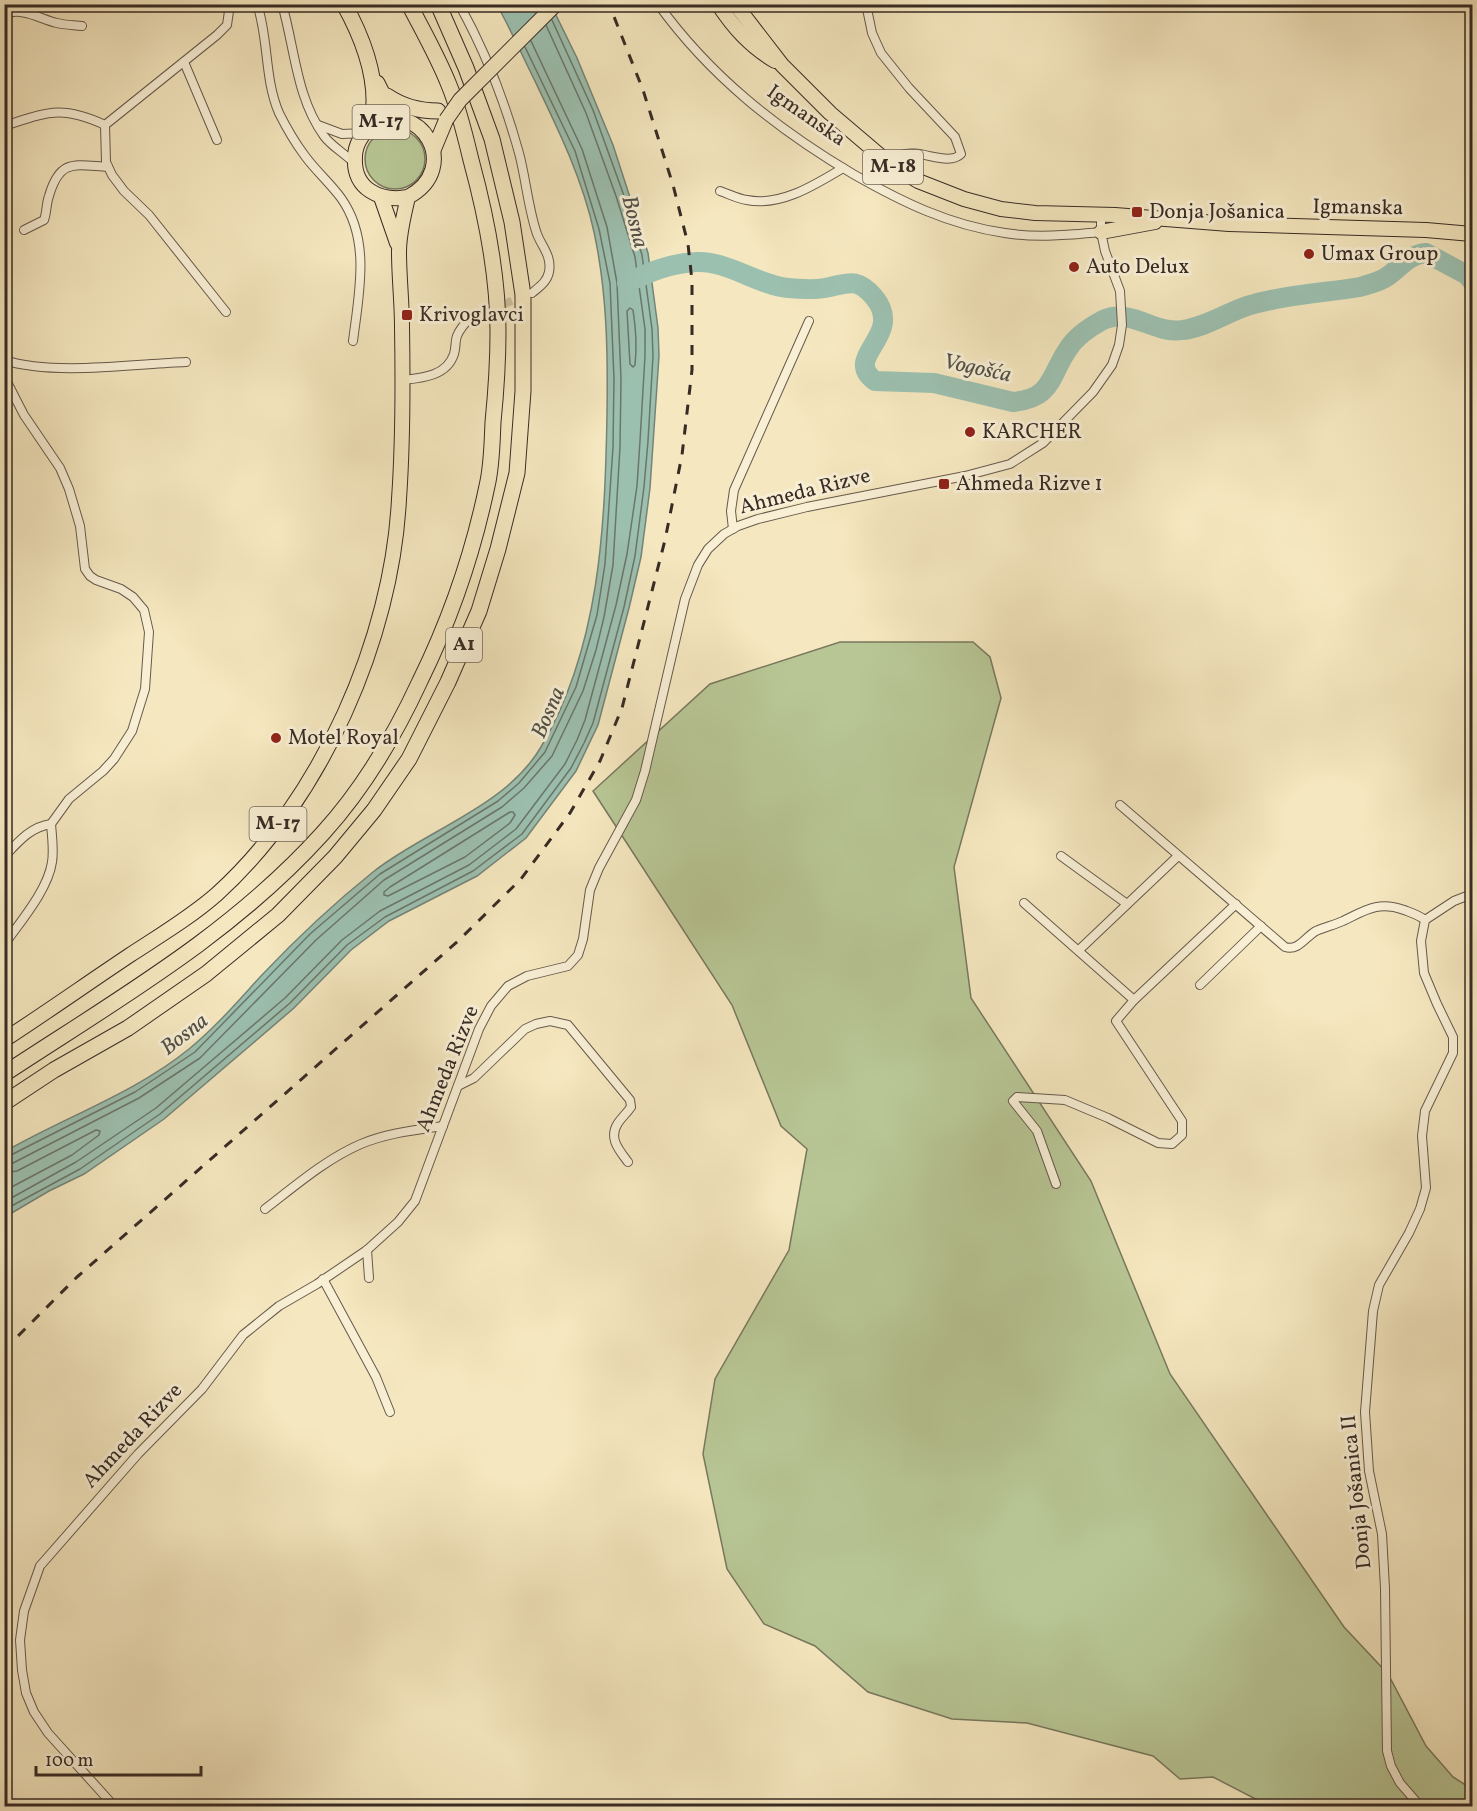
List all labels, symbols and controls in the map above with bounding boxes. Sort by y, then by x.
street label: Igmanska [761,78,851,154]
road number: M-17 [352,105,410,139]
road number: M-18 [863,150,923,184]
water label: Bosna [613,192,655,252]
street label: Igmanska [1312,193,1404,223]
place label: Donja Jošanica [1149,198,1285,227]
marker: Donja Jošanica [1130,205,1144,219]
place label: Umax Group [1321,240,1438,269]
marker: Umax Group [1302,247,1316,261]
place label: Auto Delux [1086,253,1189,282]
marker: Auto Delux [1067,260,1081,274]
place label: Krivoglavci [419,301,524,330]
marker: Krivoglavci [400,308,414,322]
water label: Vogošća [940,347,1014,391]
place label: KARCHER [982,418,1082,447]
marker: KARCHER [963,425,977,439]
street label: Ahmeda Rizve [736,462,874,522]
place label: Ahmeda Rizve 1 [956,470,1103,499]
marker: Ahmeda Rizve 1 [937,477,951,491]
road number: A1 [446,628,482,662]
water label: Bosna [524,682,574,744]
place label: Motel Royal [288,724,399,753]
marker: Motel Royal [269,731,283,745]
road number: M-17 [250,807,306,841]
street label: Ahmeda Rizve [409,1001,487,1137]
water label: Bosna [155,1006,215,1064]
street label: Ahmeda Rizve [77,1377,189,1495]
street label: Donja Jošanica II [1334,1413,1380,1571]
scale bar [36,1739,201,1777]
text: 100 m [45,1749,94,1774]

